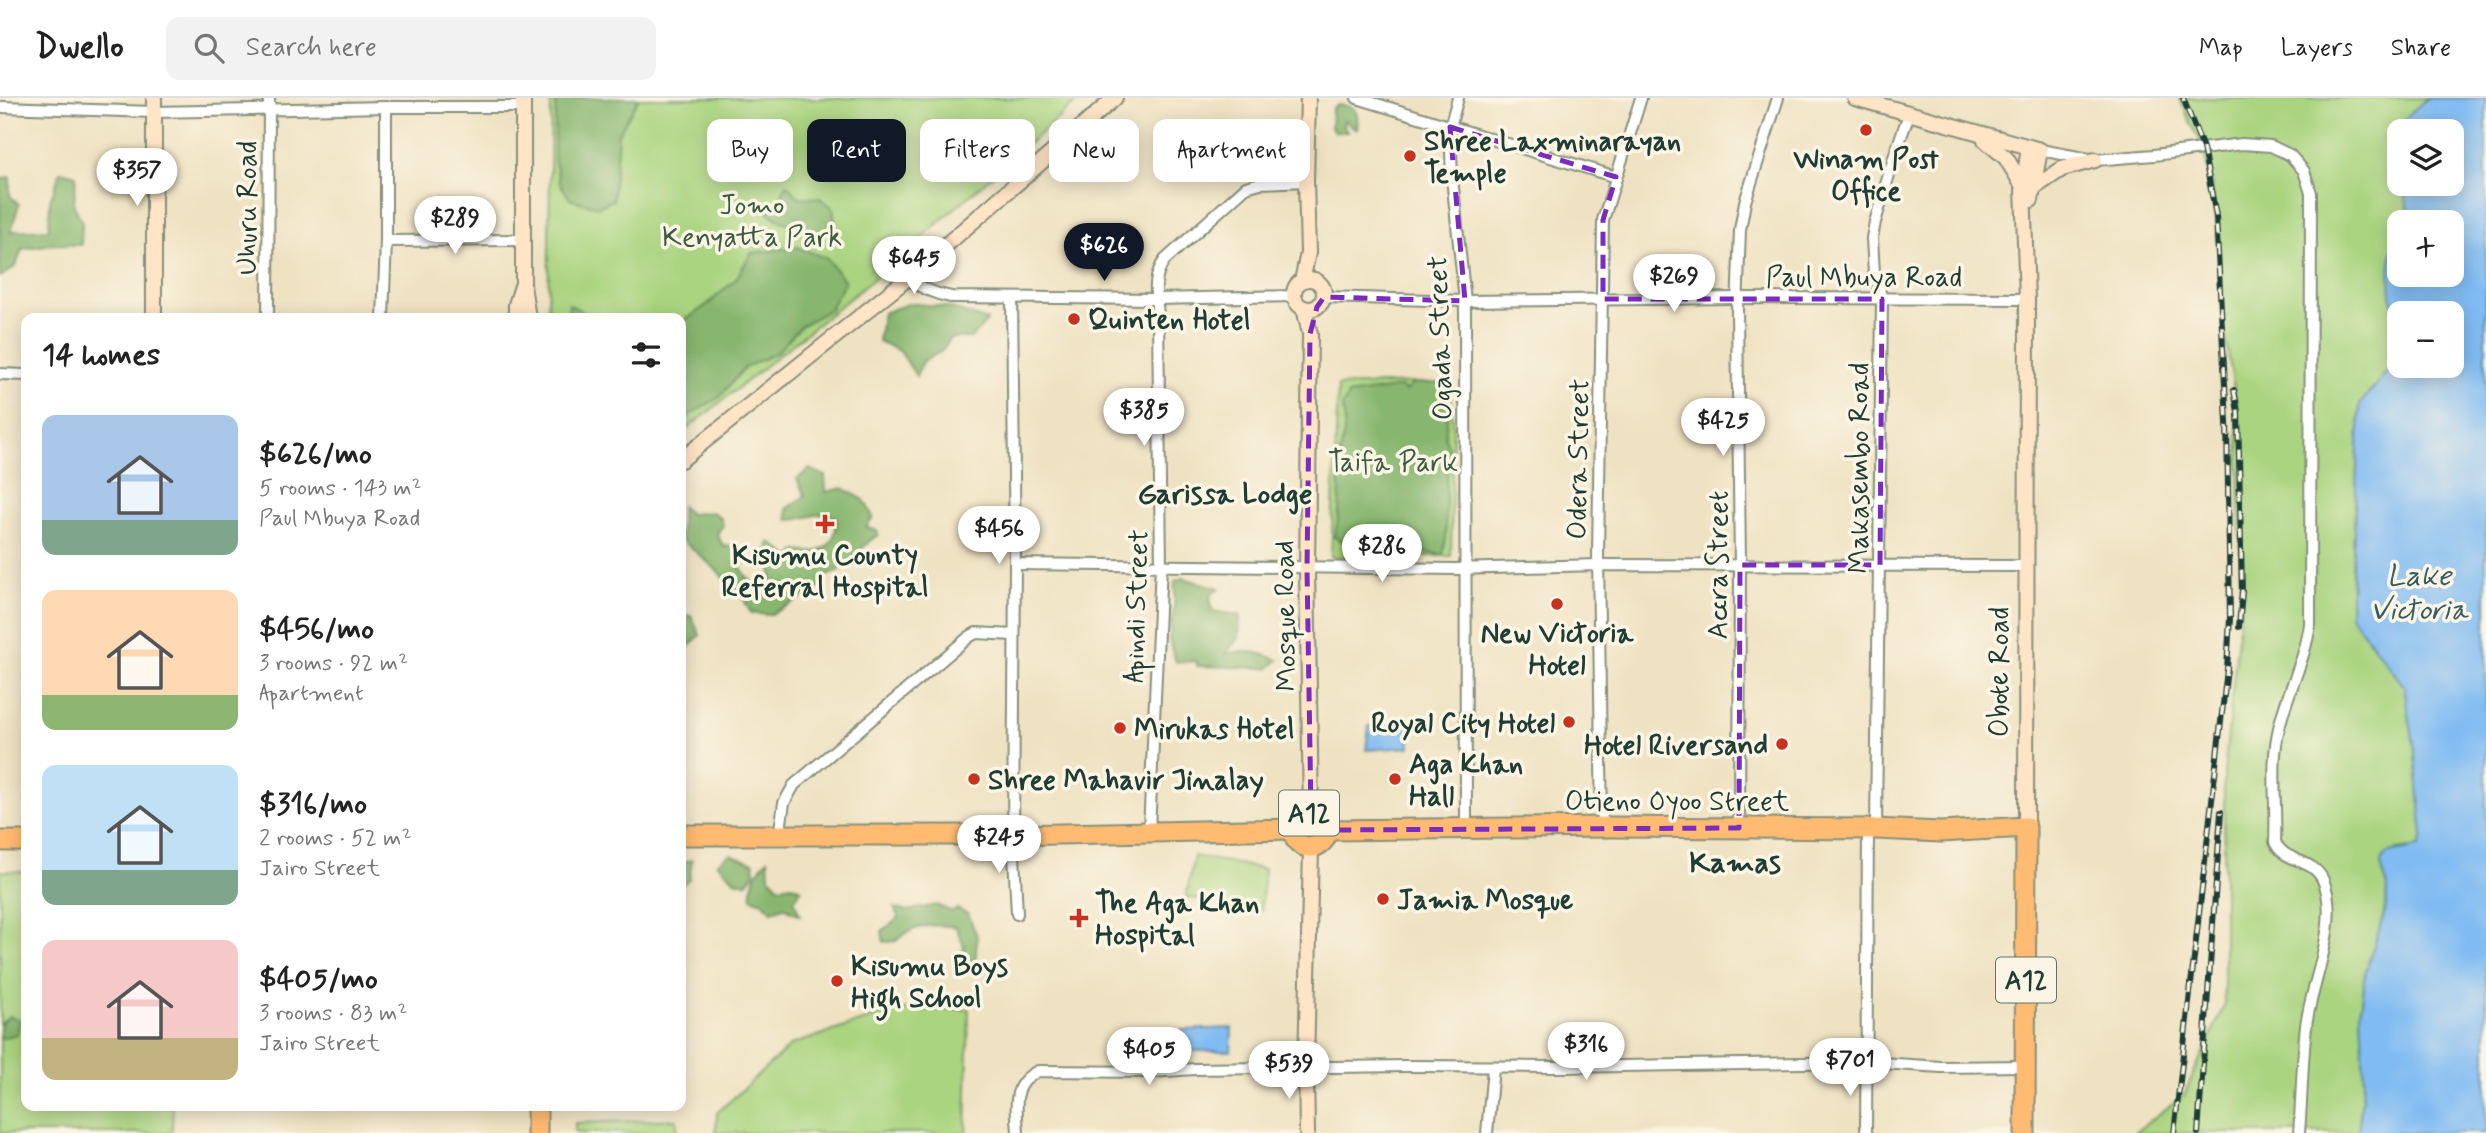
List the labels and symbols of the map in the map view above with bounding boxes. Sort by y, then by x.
marker: Winam Post Office [1858,122,1874,138]
place label: Shree Laxminarayan Temple [1424,124,1681,193]
street label: Uhuru Road [230,141,267,275]
place label: Winam Post Office [1793,142,1939,211]
pin: $357 [96,148,178,208]
marker: Shree Laxminarayan Temple [1402,148,1418,164]
park label: Jomo Kenyatta Park [662,188,842,257]
pin: $289 [414,197,496,256]
pin: $626 [1063,223,1145,283]
pin: $645 [873,236,955,296]
pin: $269 [1633,254,1715,314]
street label: Ogada Street [1420,255,1463,421]
street label: Paul Mbuya Road [1766,260,1962,297]
place label: Quinten Hotel [1088,303,1251,340]
marker: Quinten Hotel [1066,311,1082,327]
street label: Makasembo Road [1842,362,1879,574]
street label: Odera Street [1560,378,1599,540]
pin: $385 [1103,388,1185,448]
pin: $425 [1682,398,1764,458]
park label: Taifa Park [1328,445,1458,482]
district label: Garissa Lodge [1137,475,1313,515]
street label: Accra Street [1701,491,1738,639]
pin: $456 [958,506,1040,566]
marker: Kisumu County Referral Hospital [815,514,835,534]
pin: $286 [1341,524,1423,584]
street label: Apindi Street [1116,529,1162,684]
place label: Kisumu County Referral Hospital [722,538,928,607]
street label: Mosque Road [1267,540,1306,692]
water label: Lake Victoria [2370,557,2469,630]
marker: New Victoria Hotel [1549,596,1565,612]
street label: Obote Road [1982,607,2019,737]
place label: New Victoria Hotel [1481,616,1634,685]
place label: Royal City Hotel [1371,706,1555,743]
place label: Mirukas Hotel [1134,712,1295,749]
marker: Royal City Hotel [1561,714,1577,730]
marker: Mirukas Hotel [1112,720,1128,736]
place label: Hotel Riversand [1584,728,1768,765]
marker: Hotel Riversand [1774,736,1790,752]
place label: Aga Khan Hall [1409,747,1523,816]
place label: Shree Mahavir Jinalay [988,763,1264,800]
marker: Shree Mahavir Jinalay [966,771,982,787]
marker: Aga Khan Hall [1387,771,1403,787]
street label: Otieno Oyoo Street [1565,784,1790,821]
road number: A12 [1279,790,1339,835]
pin: $245 [958,816,1040,875]
district label: Kamas [1689,844,1781,883]
place label: Jamia Mosque [1397,883,1573,920]
place label: The Aga Khan Hospital [1095,886,1259,955]
marker: Jamia Mosque [1375,891,1391,907]
marker: The Aga Khan Hospital [1069,908,1089,928]
place label: Kisumu Boys High School [851,949,1008,1021]
road number: A12 [1996,958,2056,1002]
marker: Kisumu Boys High School [829,973,845,989]
pin: $316 [1545,1023,1627,1082]
pin: $405 [1108,1028,1190,1087]
pin: $701 [1809,1038,1891,1098]
pin: $539 [1248,1042,1330,1101]

